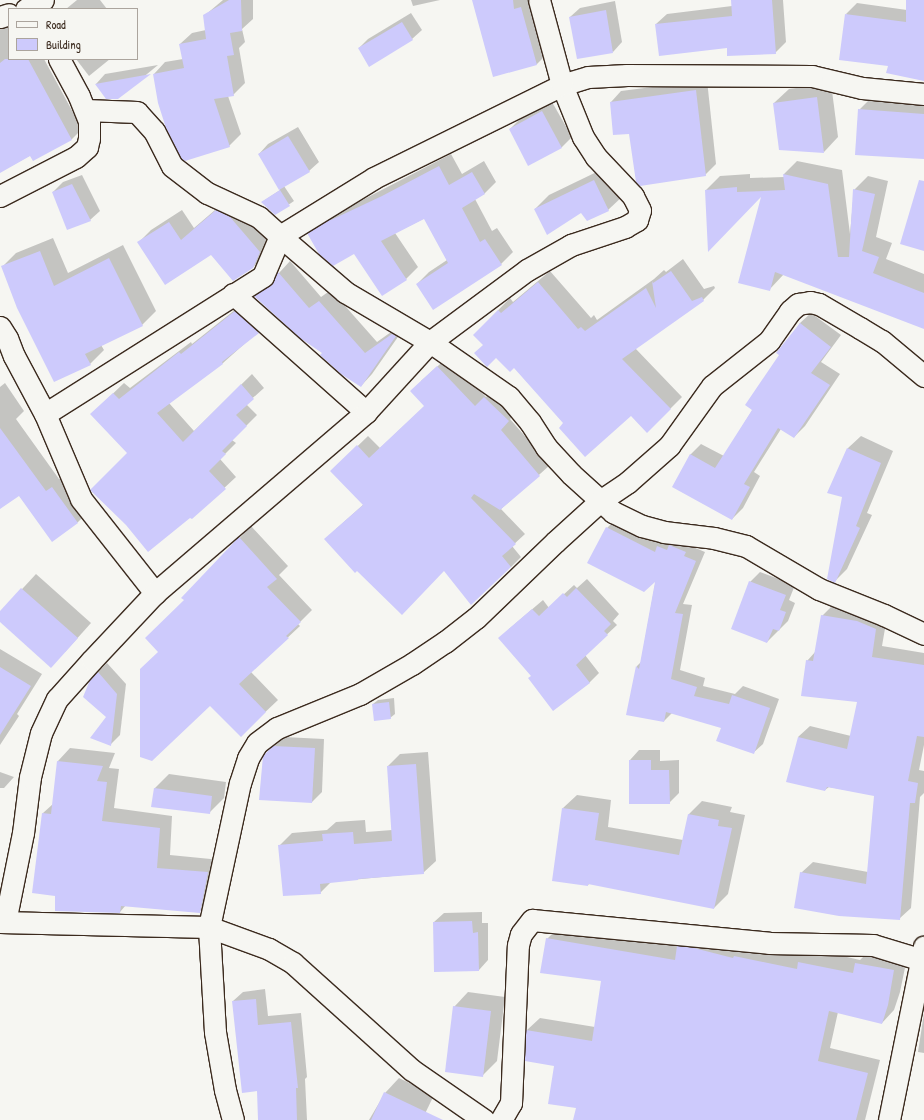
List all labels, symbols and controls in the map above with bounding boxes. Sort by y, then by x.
legend [8,8,138,60]
text: Road [46,16,66,33]
text: Building [46,36,81,53]

